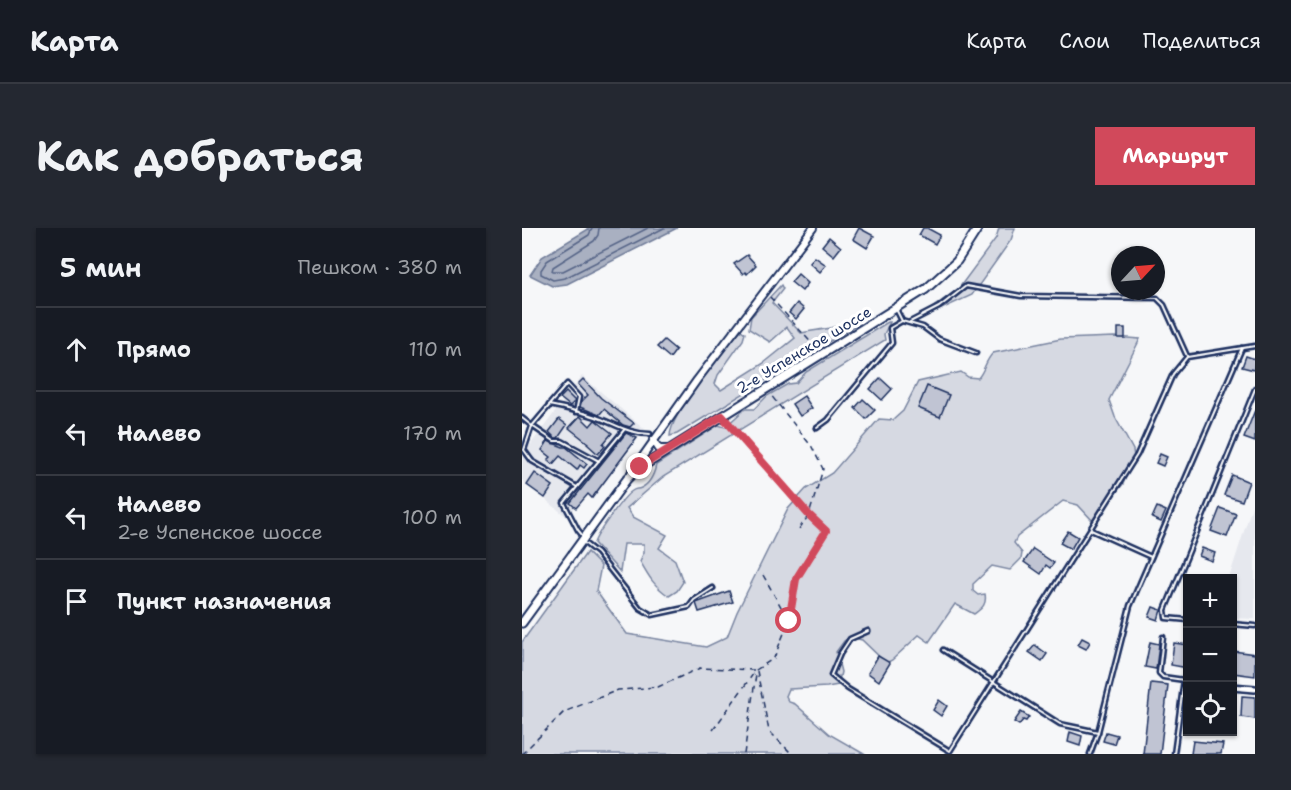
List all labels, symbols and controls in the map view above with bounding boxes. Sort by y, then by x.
text: Карта [30,22,119,60]
text: Карта [966,27,1026,55]
text: Слои [1059,27,1110,55]
text: Поделиться [1143,27,1261,55]
button: Маршрут [1095,127,1255,185]
text: Как добраться [36,128,364,184]
north arrow [1111,246,1165,300]
text: 5 мин [60,250,141,285]
text: Пешком · 380 m [298,254,462,280]
street label: 2-е Успенское шоссе [733,302,875,398]
icon: ahead [60,333,93,366]
text: Прямо [117,335,191,364]
text: 110 m [408,336,462,362]
icon: left [60,417,93,450]
text: Налево [117,419,201,448]
text: 170 m [403,420,462,446]
route end [626,453,652,479]
text: Налево [117,490,201,519]
icon: left [60,501,93,534]
text: 100 m [402,504,462,530]
text: 2-е Успенское шоссе [117,519,323,545]
map controls [1183,574,1237,736]
button: + [1183,574,1237,628]
icon: arrive [60,585,93,618]
text: Пункт назначения [117,587,331,616]
route start [775,607,801,633]
button: − [1183,628,1237,682]
button: locate [1183,682,1237,736]

